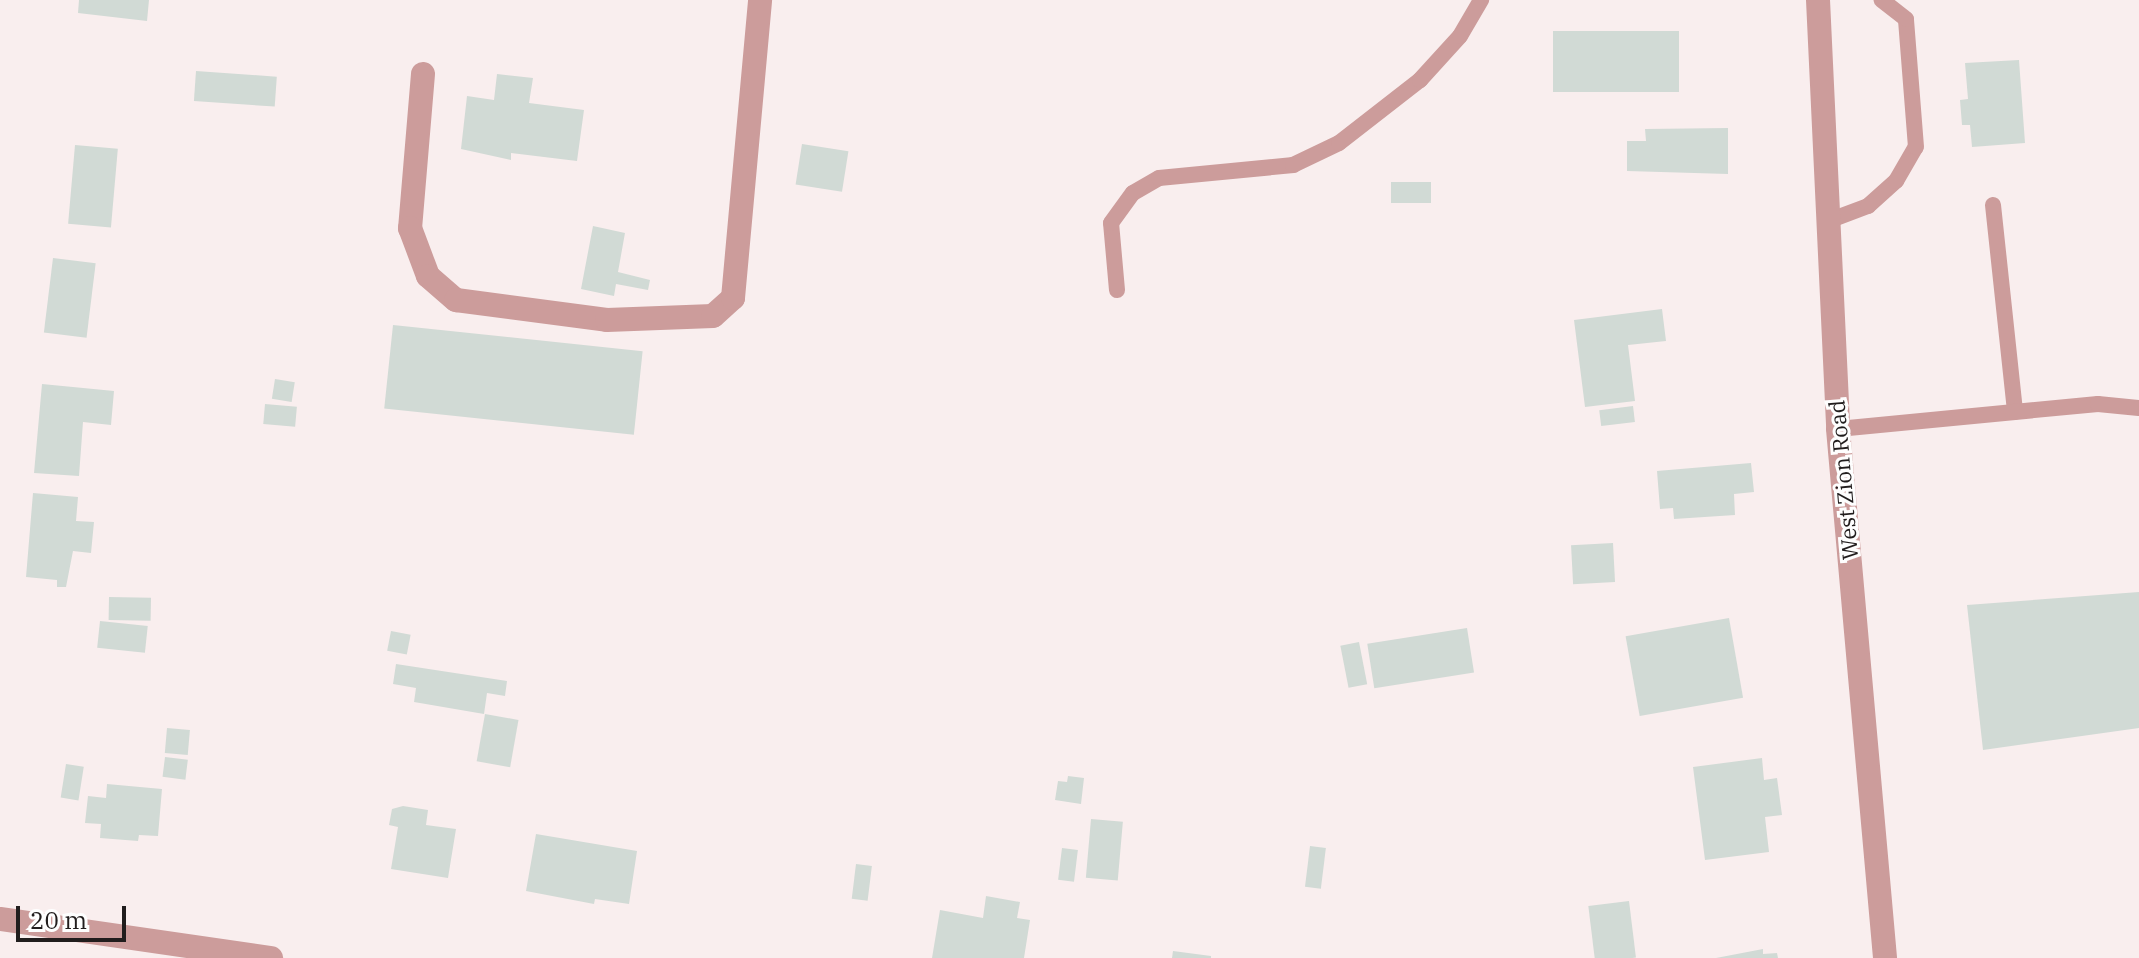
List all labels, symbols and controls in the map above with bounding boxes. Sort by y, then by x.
street label: West Zion Road [1823,399,1863,561]
scale bar [20,890,130,940]
text: 20 m [30,904,87,936]

